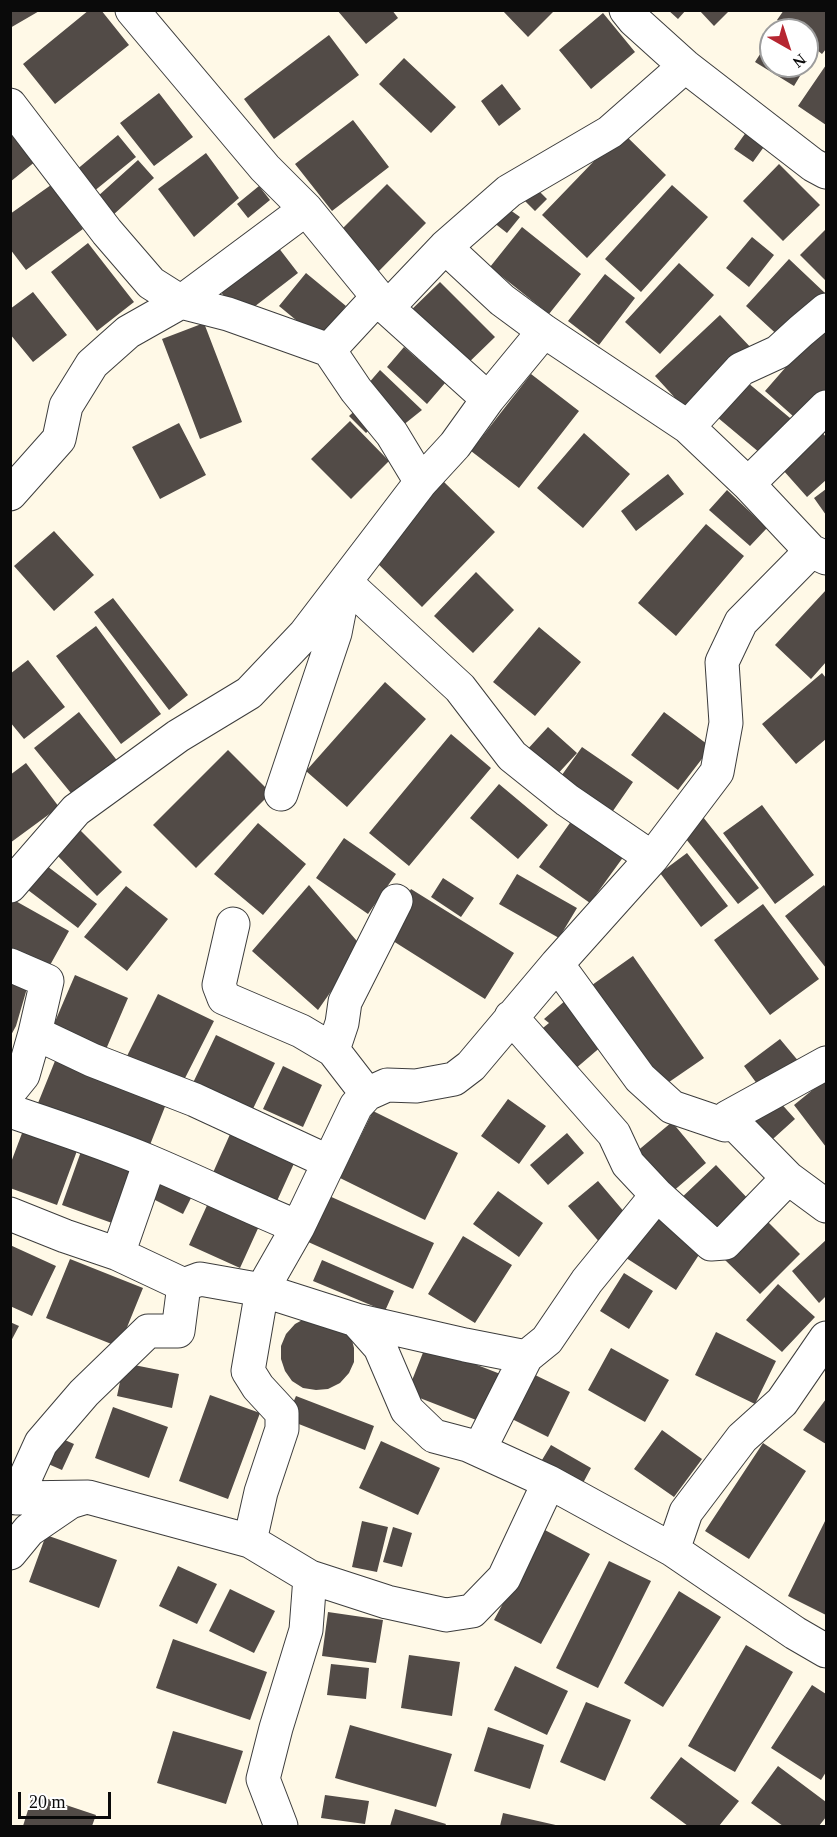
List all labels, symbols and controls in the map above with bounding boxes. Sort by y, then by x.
north arrow [759,18,819,78]
text: N [790,51,809,71]
scale bar [21,1780,114,1818]
text: 20 m [29,1792,66,1812]

